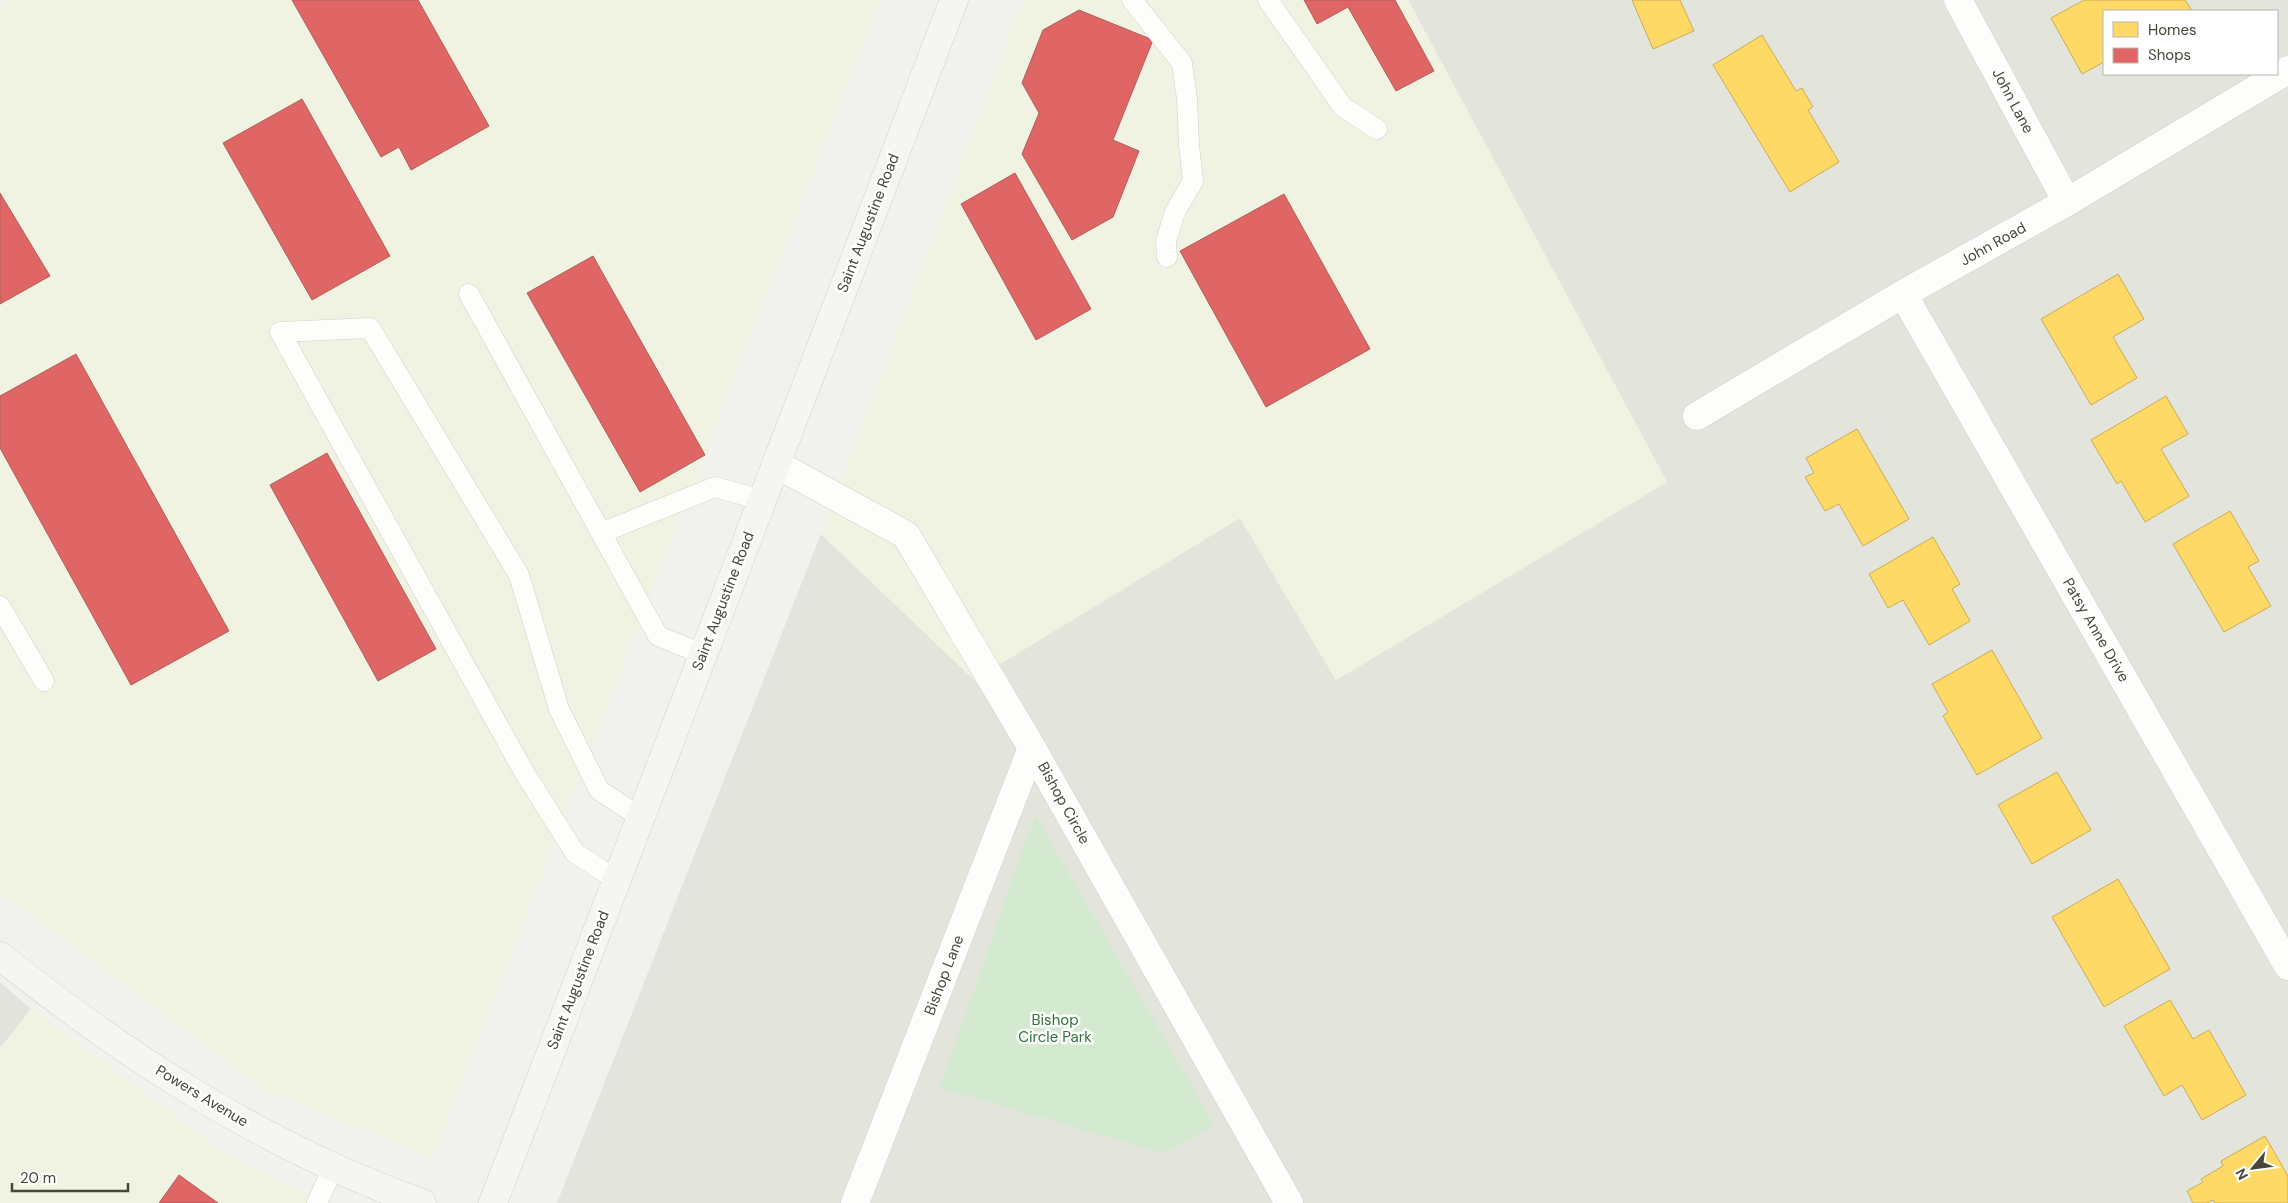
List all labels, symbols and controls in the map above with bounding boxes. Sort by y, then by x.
legend [2103,10,2278,75]
text: Homes [2148,20,2197,40]
text: Shops [2148,45,2191,65]
street label: John Lane [1988,65,2038,137]
street label: Saint Augustine Road [832,151,904,295]
street label: John Road [1956,218,2030,270]
street label: Saint Augustine Road [687,529,759,673]
street label: Patsy Anne Drive [2058,574,2134,686]
street label: Bishop Circle [1033,758,1095,848]
street label: Saint Augustine Road [542,908,614,1052]
street label: Bishop Lane [920,932,968,1018]
park label: Bishop Circle Park [1018,1010,1092,1047]
street label: Powers Avenue [152,1060,252,1132]
north arrow [2228,1143,2278,1193]
scale bar [12,1160,129,1192]
text: N [2231,1165,2252,1183]
text: 20 m [20,1168,56,1188]

